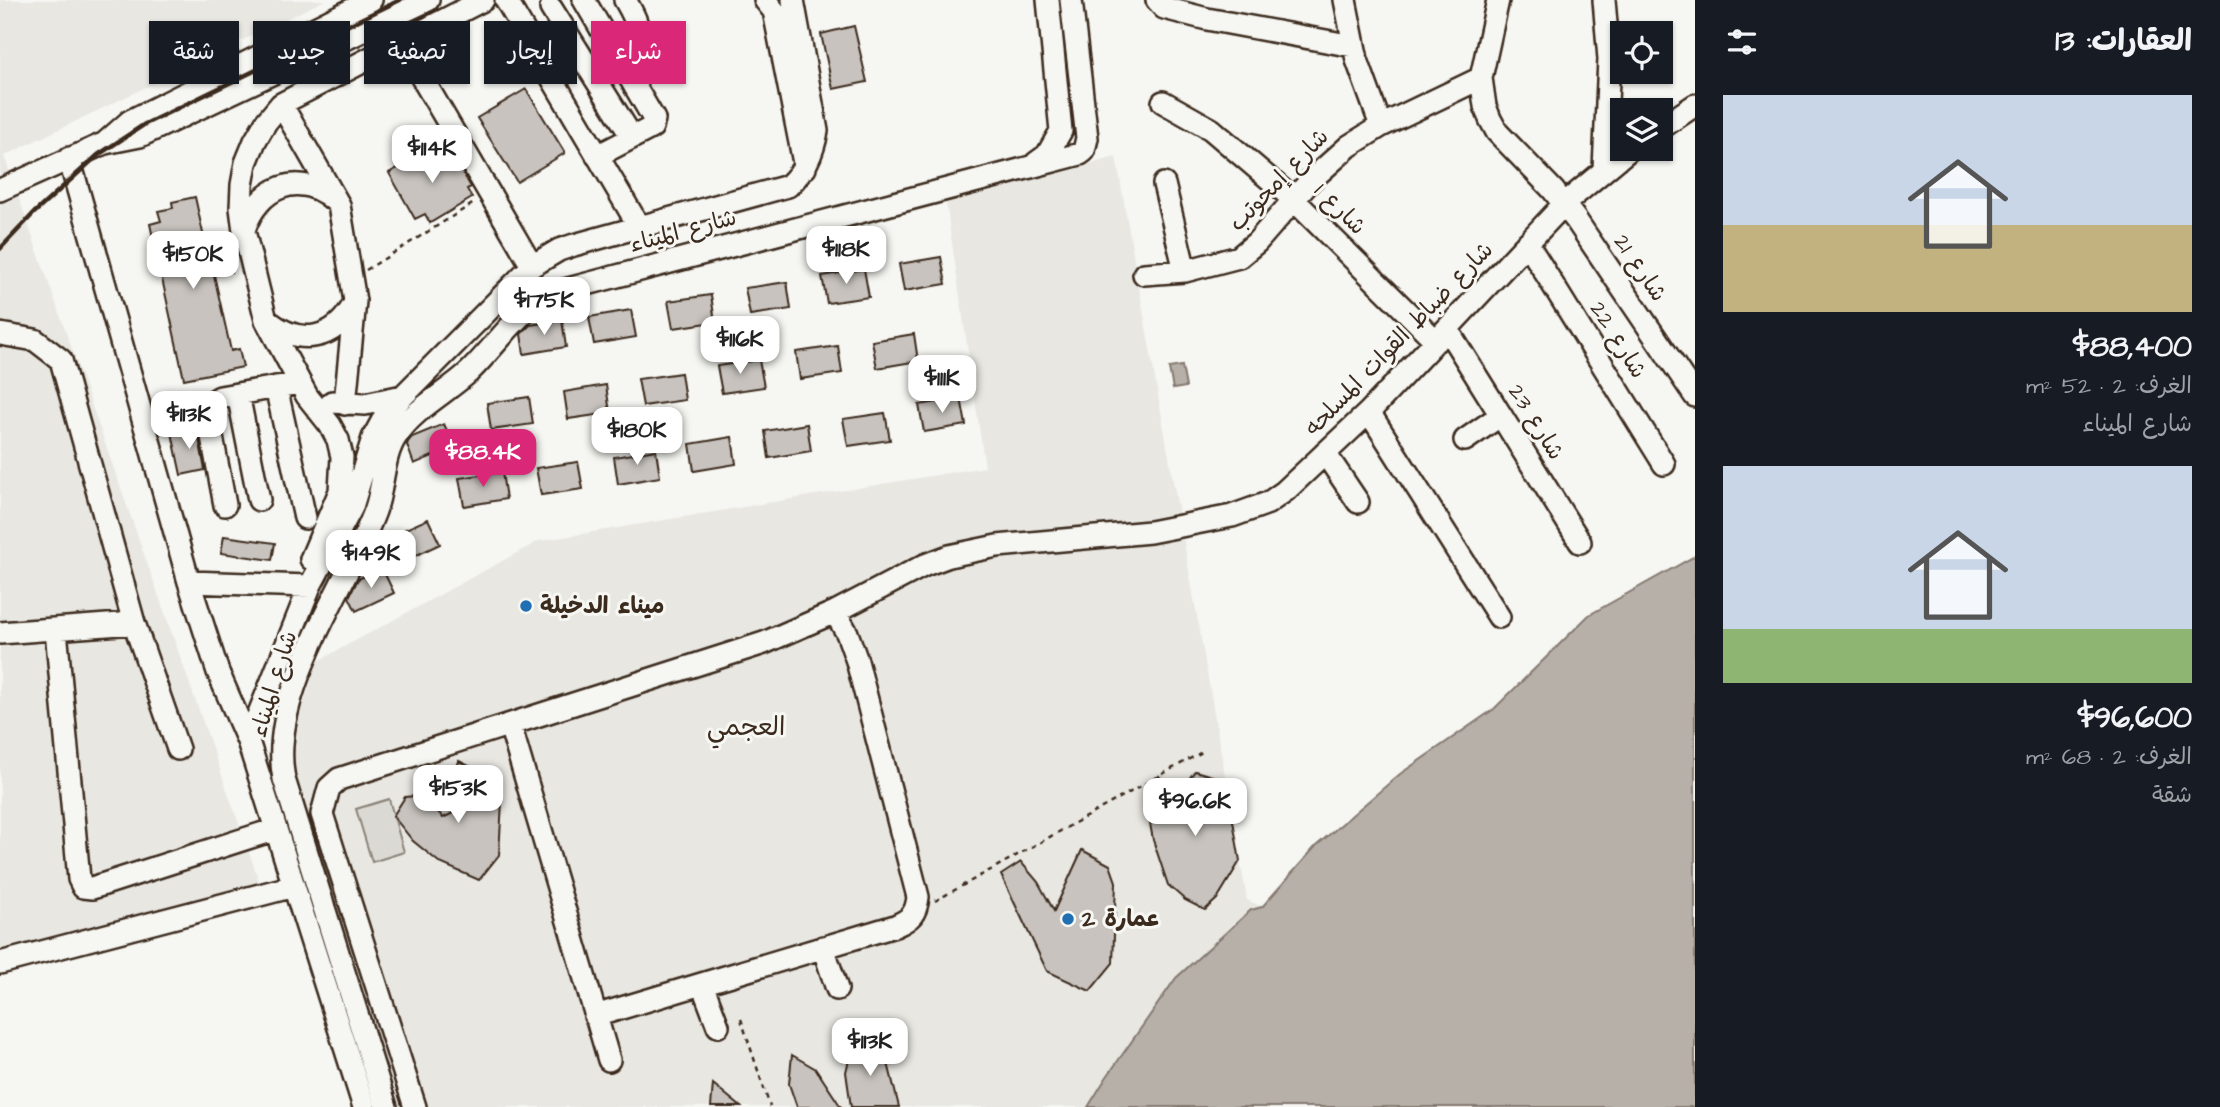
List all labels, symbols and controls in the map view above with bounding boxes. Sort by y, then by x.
text: العقارات: 13 [2055,20,2192,62]
chip: شقة [149,21,239,84]
chip: جديد [253,21,350,84]
chip: تصفية [364,21,470,84]
chip: إيجار [484,21,577,84]
chip: شراء [591,21,686,84]
map controls [1610,21,1673,161]
button: locate [1610,21,1673,84]
icon: filters [1723,23,1761,61]
button: layers [1610,98,1673,161]
street label: شارع إمحوتب [1222,122,1336,238]
pin: $114K [383,125,481,185]
text: $114K [408,132,456,164]
icon: home [1895,141,2021,267]
street label: شارع 1 [1307,176,1373,242]
street label: شارع الميناء [626,201,740,261]
pin: $118K [797,226,895,286]
street label: شارع 21 [1606,228,1674,308]
pin: $150K [144,232,242,291]
text: $118K [822,233,870,265]
street label: شارع ضباط القوات المسلحه [1297,235,1501,443]
text: $150K [163,238,223,270]
pin: $175K [495,278,593,337]
text: $175K [514,284,574,316]
street label: شارع 22 [1582,295,1654,385]
pin: $116K [691,316,789,376]
text: $116K [716,323,764,355]
text: $88,400 [2073,326,2192,368]
pin: $111K [893,356,991,415]
text: $111K [924,362,960,394]
text: الغرف: 2 · 52 m² [2026,370,2192,402]
street label: شارع 23 [1500,378,1572,466]
pin: $113K [140,392,238,451]
text: $113K [167,398,211,430]
pin: $180K [588,407,686,467]
text: شارع الميناء [2082,408,2192,440]
text: $180K [607,414,667,446]
pin: $88.4K [426,430,540,489]
text: $88.4K [445,436,521,468]
icon: home [1895,512,2021,638]
pin: $149K [322,530,420,590]
text: $149K [342,537,400,569]
place label: ميناء الدخيلة [540,590,664,622]
marker: ميناء الدخيلة [518,598,534,614]
street label: شارع الميناء [243,627,305,741]
text: $96,600 [2077,697,2192,739]
district label: العجمي [707,709,785,749]
text: الغرف: 2 · 68 m² [2026,741,2192,773]
pin: $153K [409,766,507,825]
text: $153K [429,772,487,804]
pin: $96.6K [1138,778,1252,838]
text: شقة [2152,779,2192,811]
text: $96.6K [1159,785,1231,817]
place label: عمارة 2 [1081,903,1160,935]
marker: عمارة 2 [1060,911,1076,927]
pin: $113K [821,1018,919,1078]
text: $113K [848,1025,892,1057]

